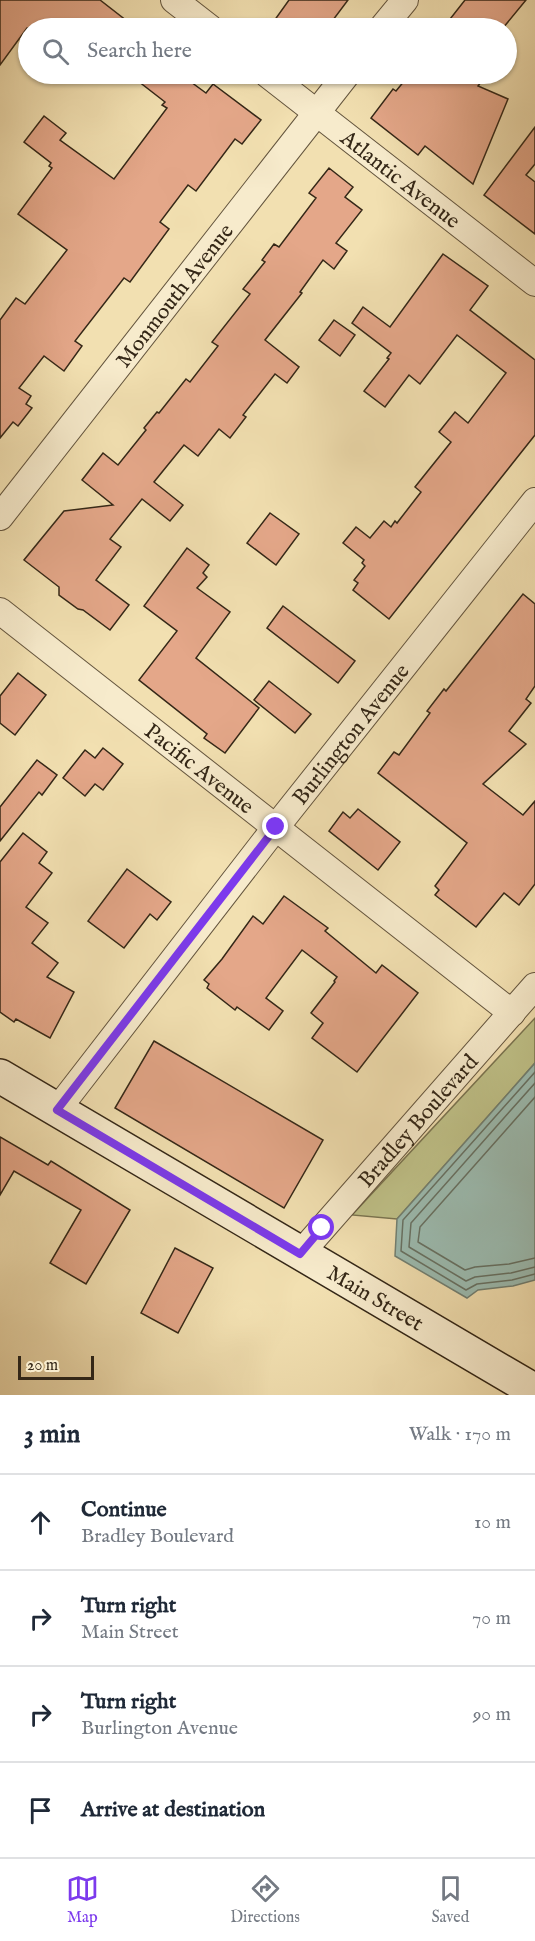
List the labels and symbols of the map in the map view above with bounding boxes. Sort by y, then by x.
street label: Atlantic Avenue [333,124,465,236]
street label: Monmouth Avenue [110,219,241,374]
street label: Burlington Avenue [287,659,416,811]
street label: Pacific Avenue [138,718,259,821]
route end [262,813,288,839]
street label: Bradley Boulevard [353,1049,485,1194]
route start [308,1214,334,1240]
street label: Main Street [321,1260,428,1338]
scale bar [18,1353,94,1380]

